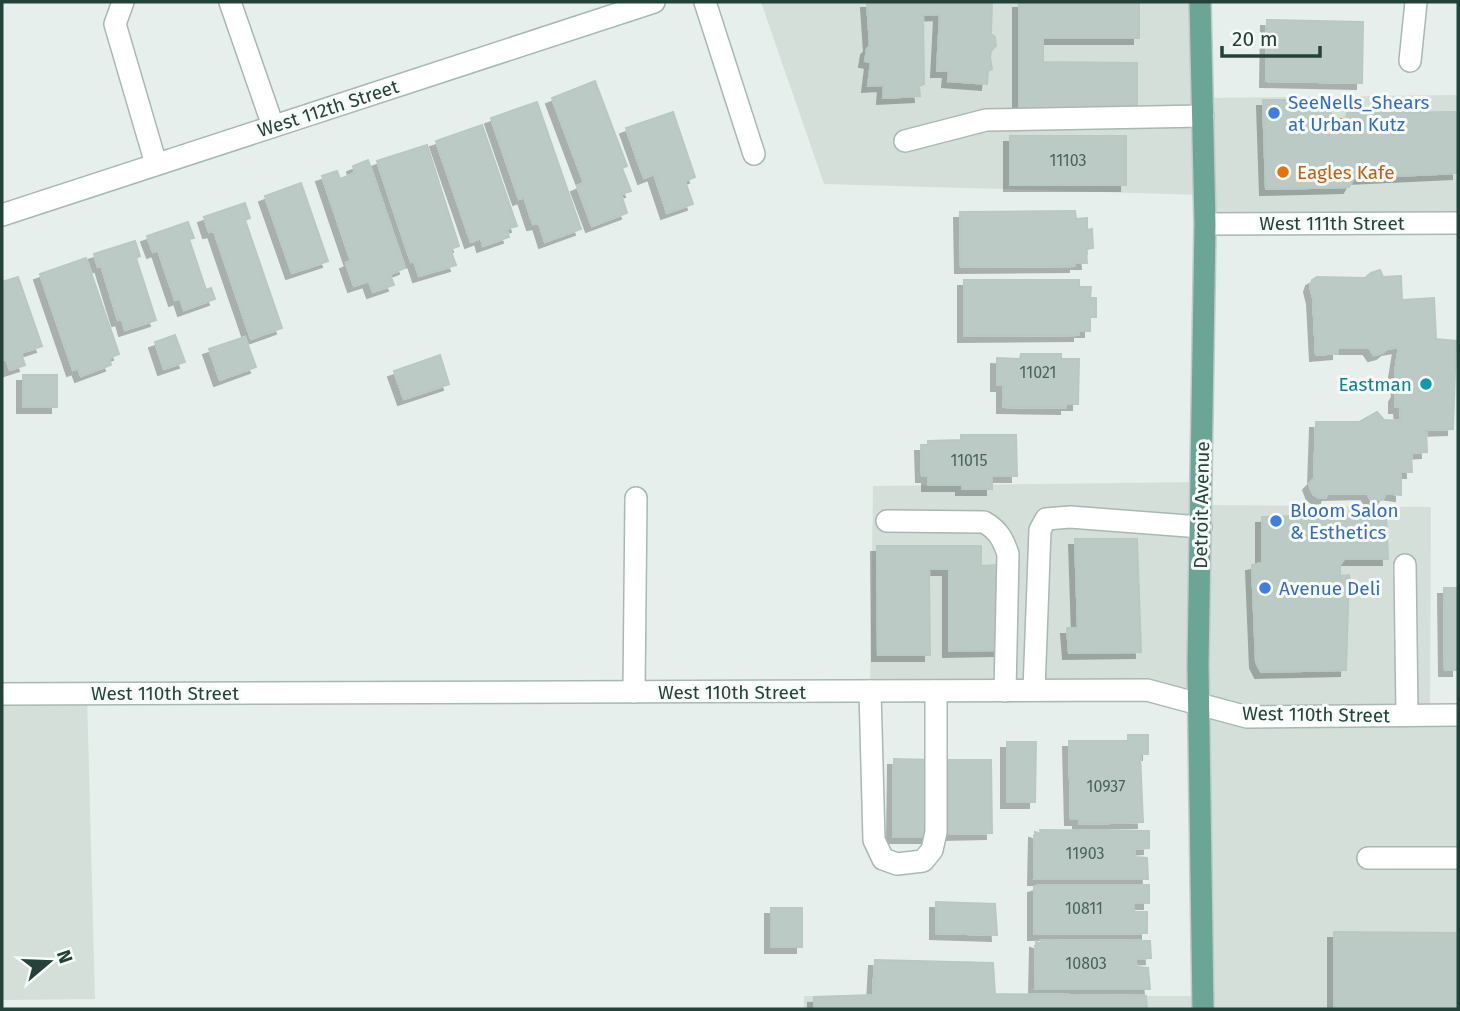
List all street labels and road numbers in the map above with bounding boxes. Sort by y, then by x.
street label: West 112th Street [255,75,402,142]
street label: West 111th Street [1259,212,1405,235]
street label: Detroit Avenue [1189,441,1214,569]
street label: West 110th Street [658,681,806,704]
street label: West 110th Street [91,682,239,705]
street label: West 110th Street [1242,702,1390,727]

